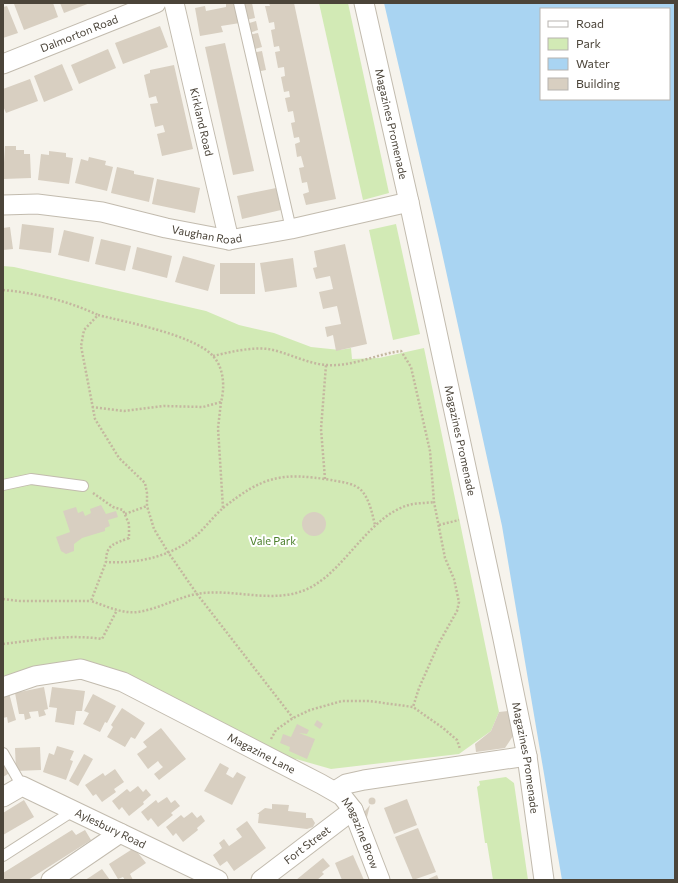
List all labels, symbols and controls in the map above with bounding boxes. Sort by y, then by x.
legend [540,8,670,100]
street label: Dalmorton Road [38,12,120,54]
text: Road [576,16,604,30]
text: Park [576,36,602,50]
text: Water [576,56,610,70]
street label: Magazines Promenade [373,67,411,180]
text: Building [576,76,620,90]
street label: Kirkland Road [188,86,216,157]
street label: Vaughan Road [171,222,243,246]
street label: Magazines Promenade [443,384,479,497]
park label: Vale Park [250,534,296,547]
street label: Magazines Promenade [510,701,542,814]
street label: Magazine Lane [225,730,298,776]
street label: Magazine Brow [339,794,382,871]
street label: Aylesbury Road [73,805,148,850]
street label: Fort Street [281,822,333,866]

